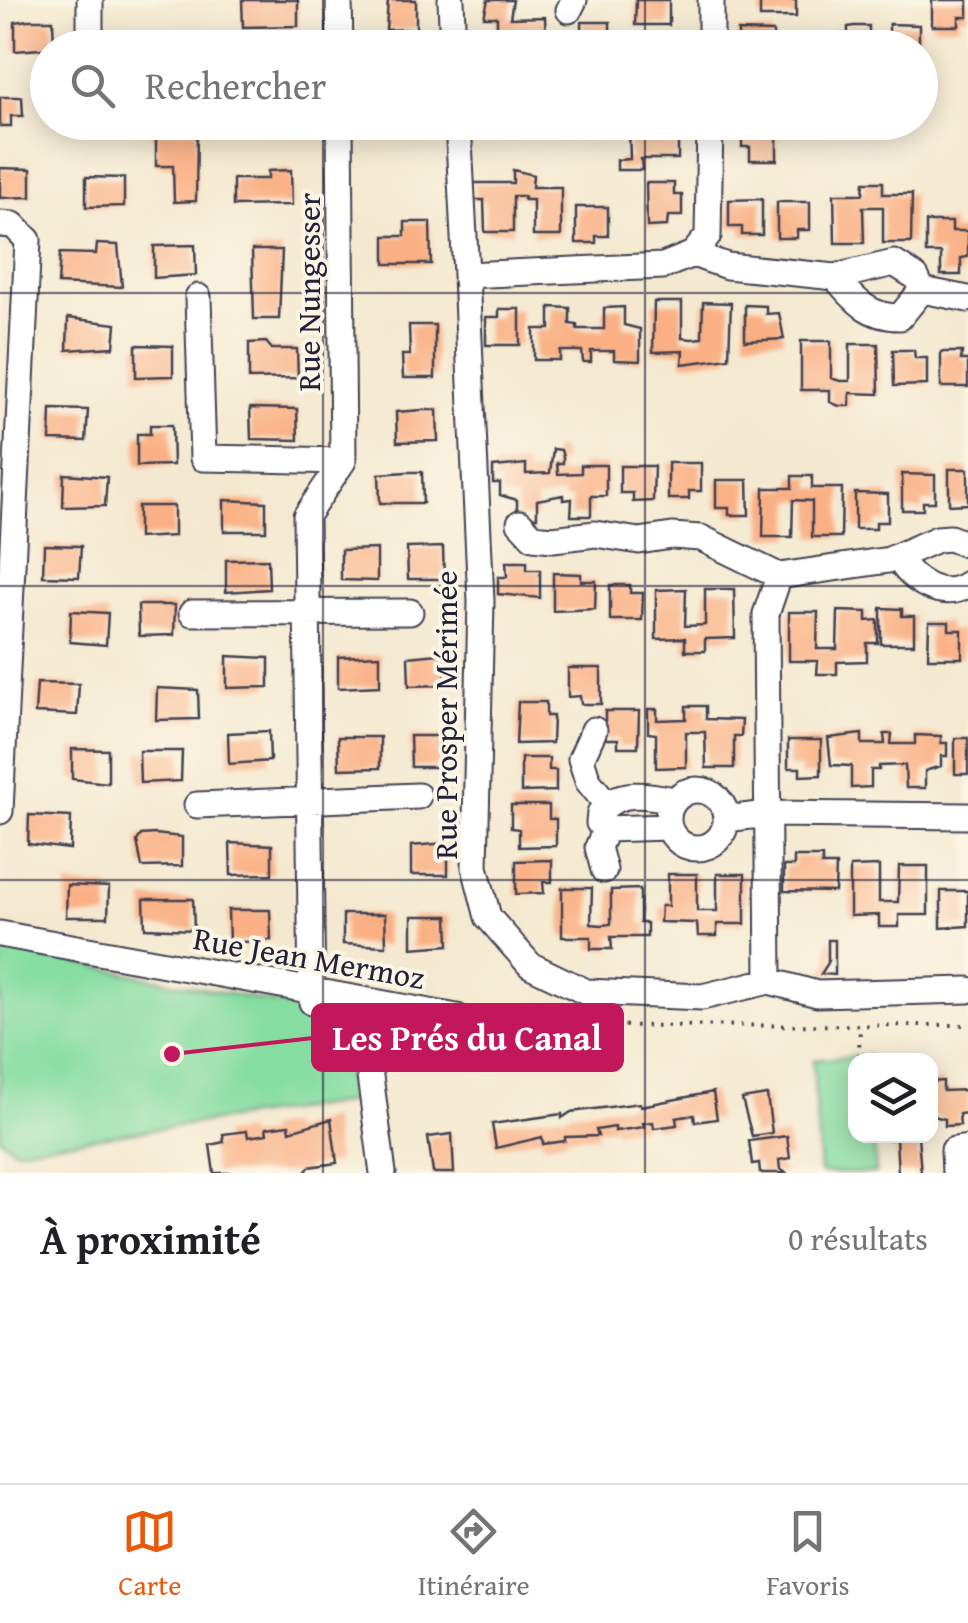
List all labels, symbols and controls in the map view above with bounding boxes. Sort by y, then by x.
search box [30,30,938,140]
text: Rechercher [145,57,326,113]
icon: search [65,58,120,113]
street label: Rue Nungesser [285,193,332,391]
street label: Rue Prosper Mérimée [422,571,469,859]
street label: Rue Jean Mermoz [190,914,428,1001]
callout: Les Prés du Canal [313,1005,622,1070]
text: Les Prés du Canal [332,1012,602,1063]
map controls [848,1053,938,1143]
button: layers [848,1053,938,1143]
text: À proximité [40,1208,261,1269]
text: 0 résultats [788,1215,928,1262]
tab: Carte [118,1504,181,1605]
tab: Itinéraire [418,1504,530,1605]
tab: Favoris [766,1504,850,1605]

